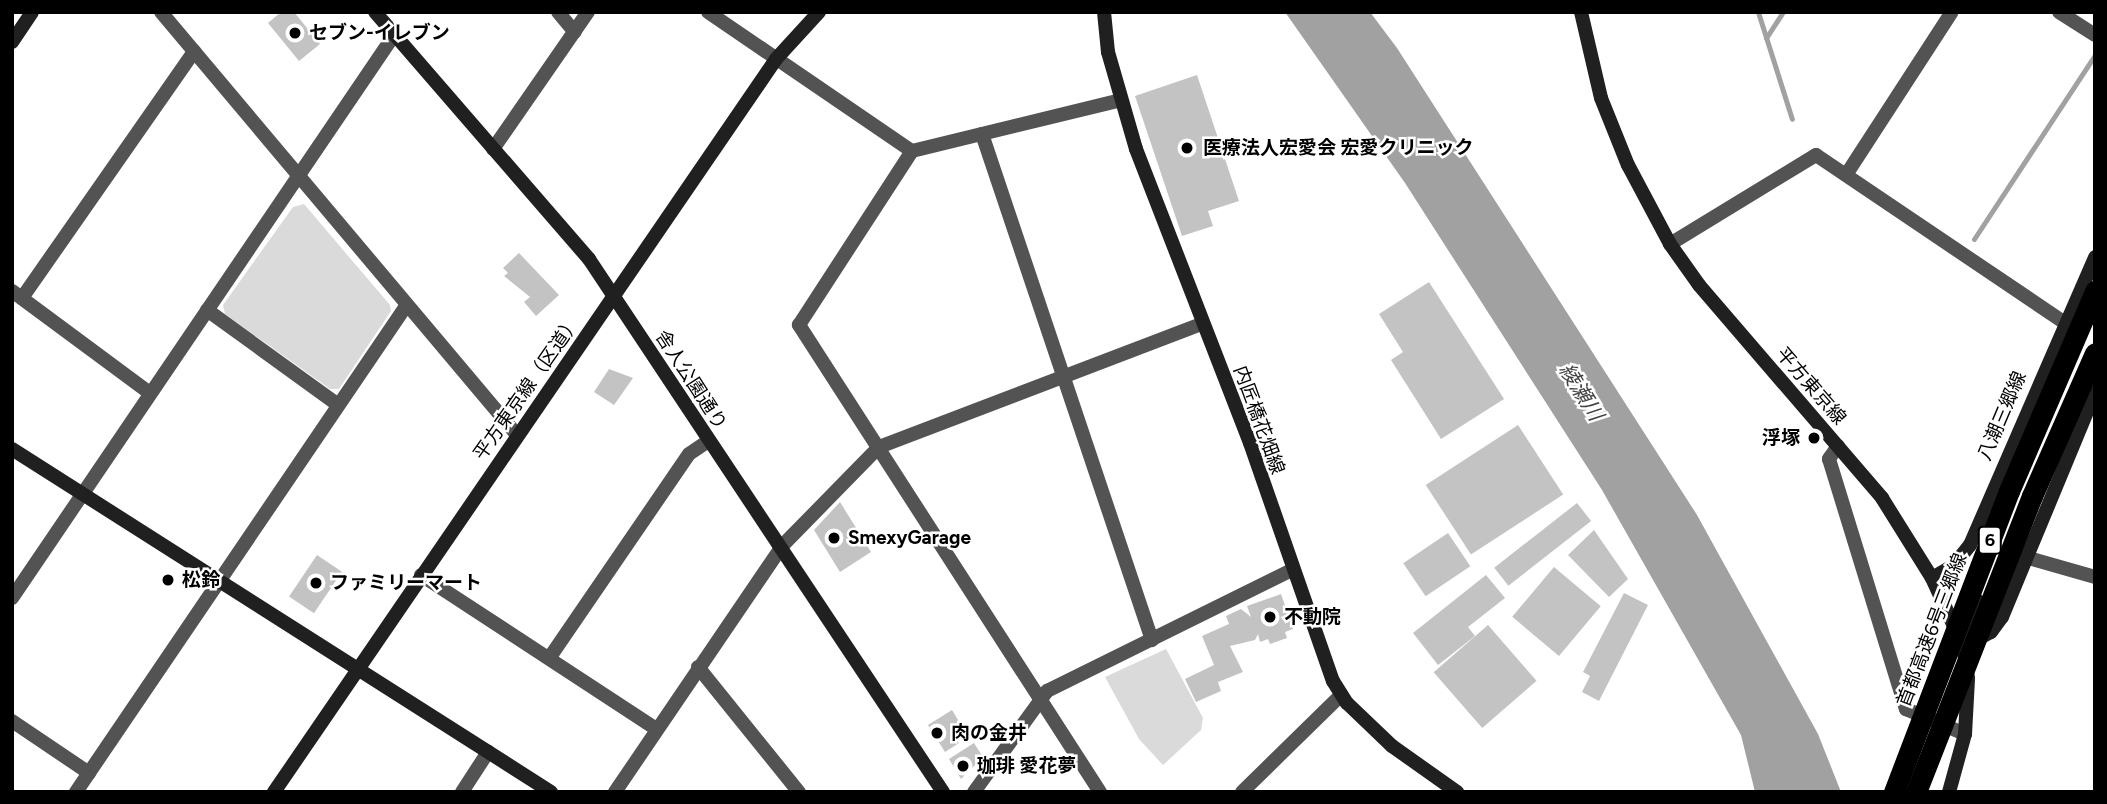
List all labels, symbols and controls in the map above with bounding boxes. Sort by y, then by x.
place label: セブン-イレブン [309,22,450,44]
marker: セブン-イレブン [287,25,303,41]
place label: 医療法人宏愛会 宏愛クリニック [1203,137,1474,159]
marker: 医療法人宏愛会 宏愛クリニック [1177,138,1197,158]
street label: 平方東京線（区道） [469,311,585,465]
street label: 舎人公園通り [650,326,732,434]
street label: 平方東京線 [1771,343,1851,429]
water label: 綾瀬川 [1554,359,1608,425]
street label: 内匠橋花畑線 [1229,363,1289,477]
street label: 八潮三郷線 [1973,368,2031,464]
place label: 浮塚 [1762,427,1800,449]
marker: 浮塚 [1806,430,1822,446]
road number: 6 [1978,526,2002,554]
place label: SmexyGarage [848,527,971,549]
marker: SmexyGarage [826,530,842,546]
street label: 首都高速6号三郷線 [1892,550,1972,710]
place label: 松鈴 [182,569,220,591]
marker: 松鈴 [160,572,176,588]
place label: ファミリーマート [330,572,482,594]
marker: ファミリーマート [308,575,324,591]
place label: 不動院 [1284,606,1341,628]
marker: 不動院 [1262,609,1278,625]
place label: 肉の金井 [951,722,1027,744]
marker: 肉の金井 [929,725,945,741]
place label: 珈琲 愛花夢 [977,755,1077,777]
marker: 珈琲 愛花夢 [955,758,971,774]

